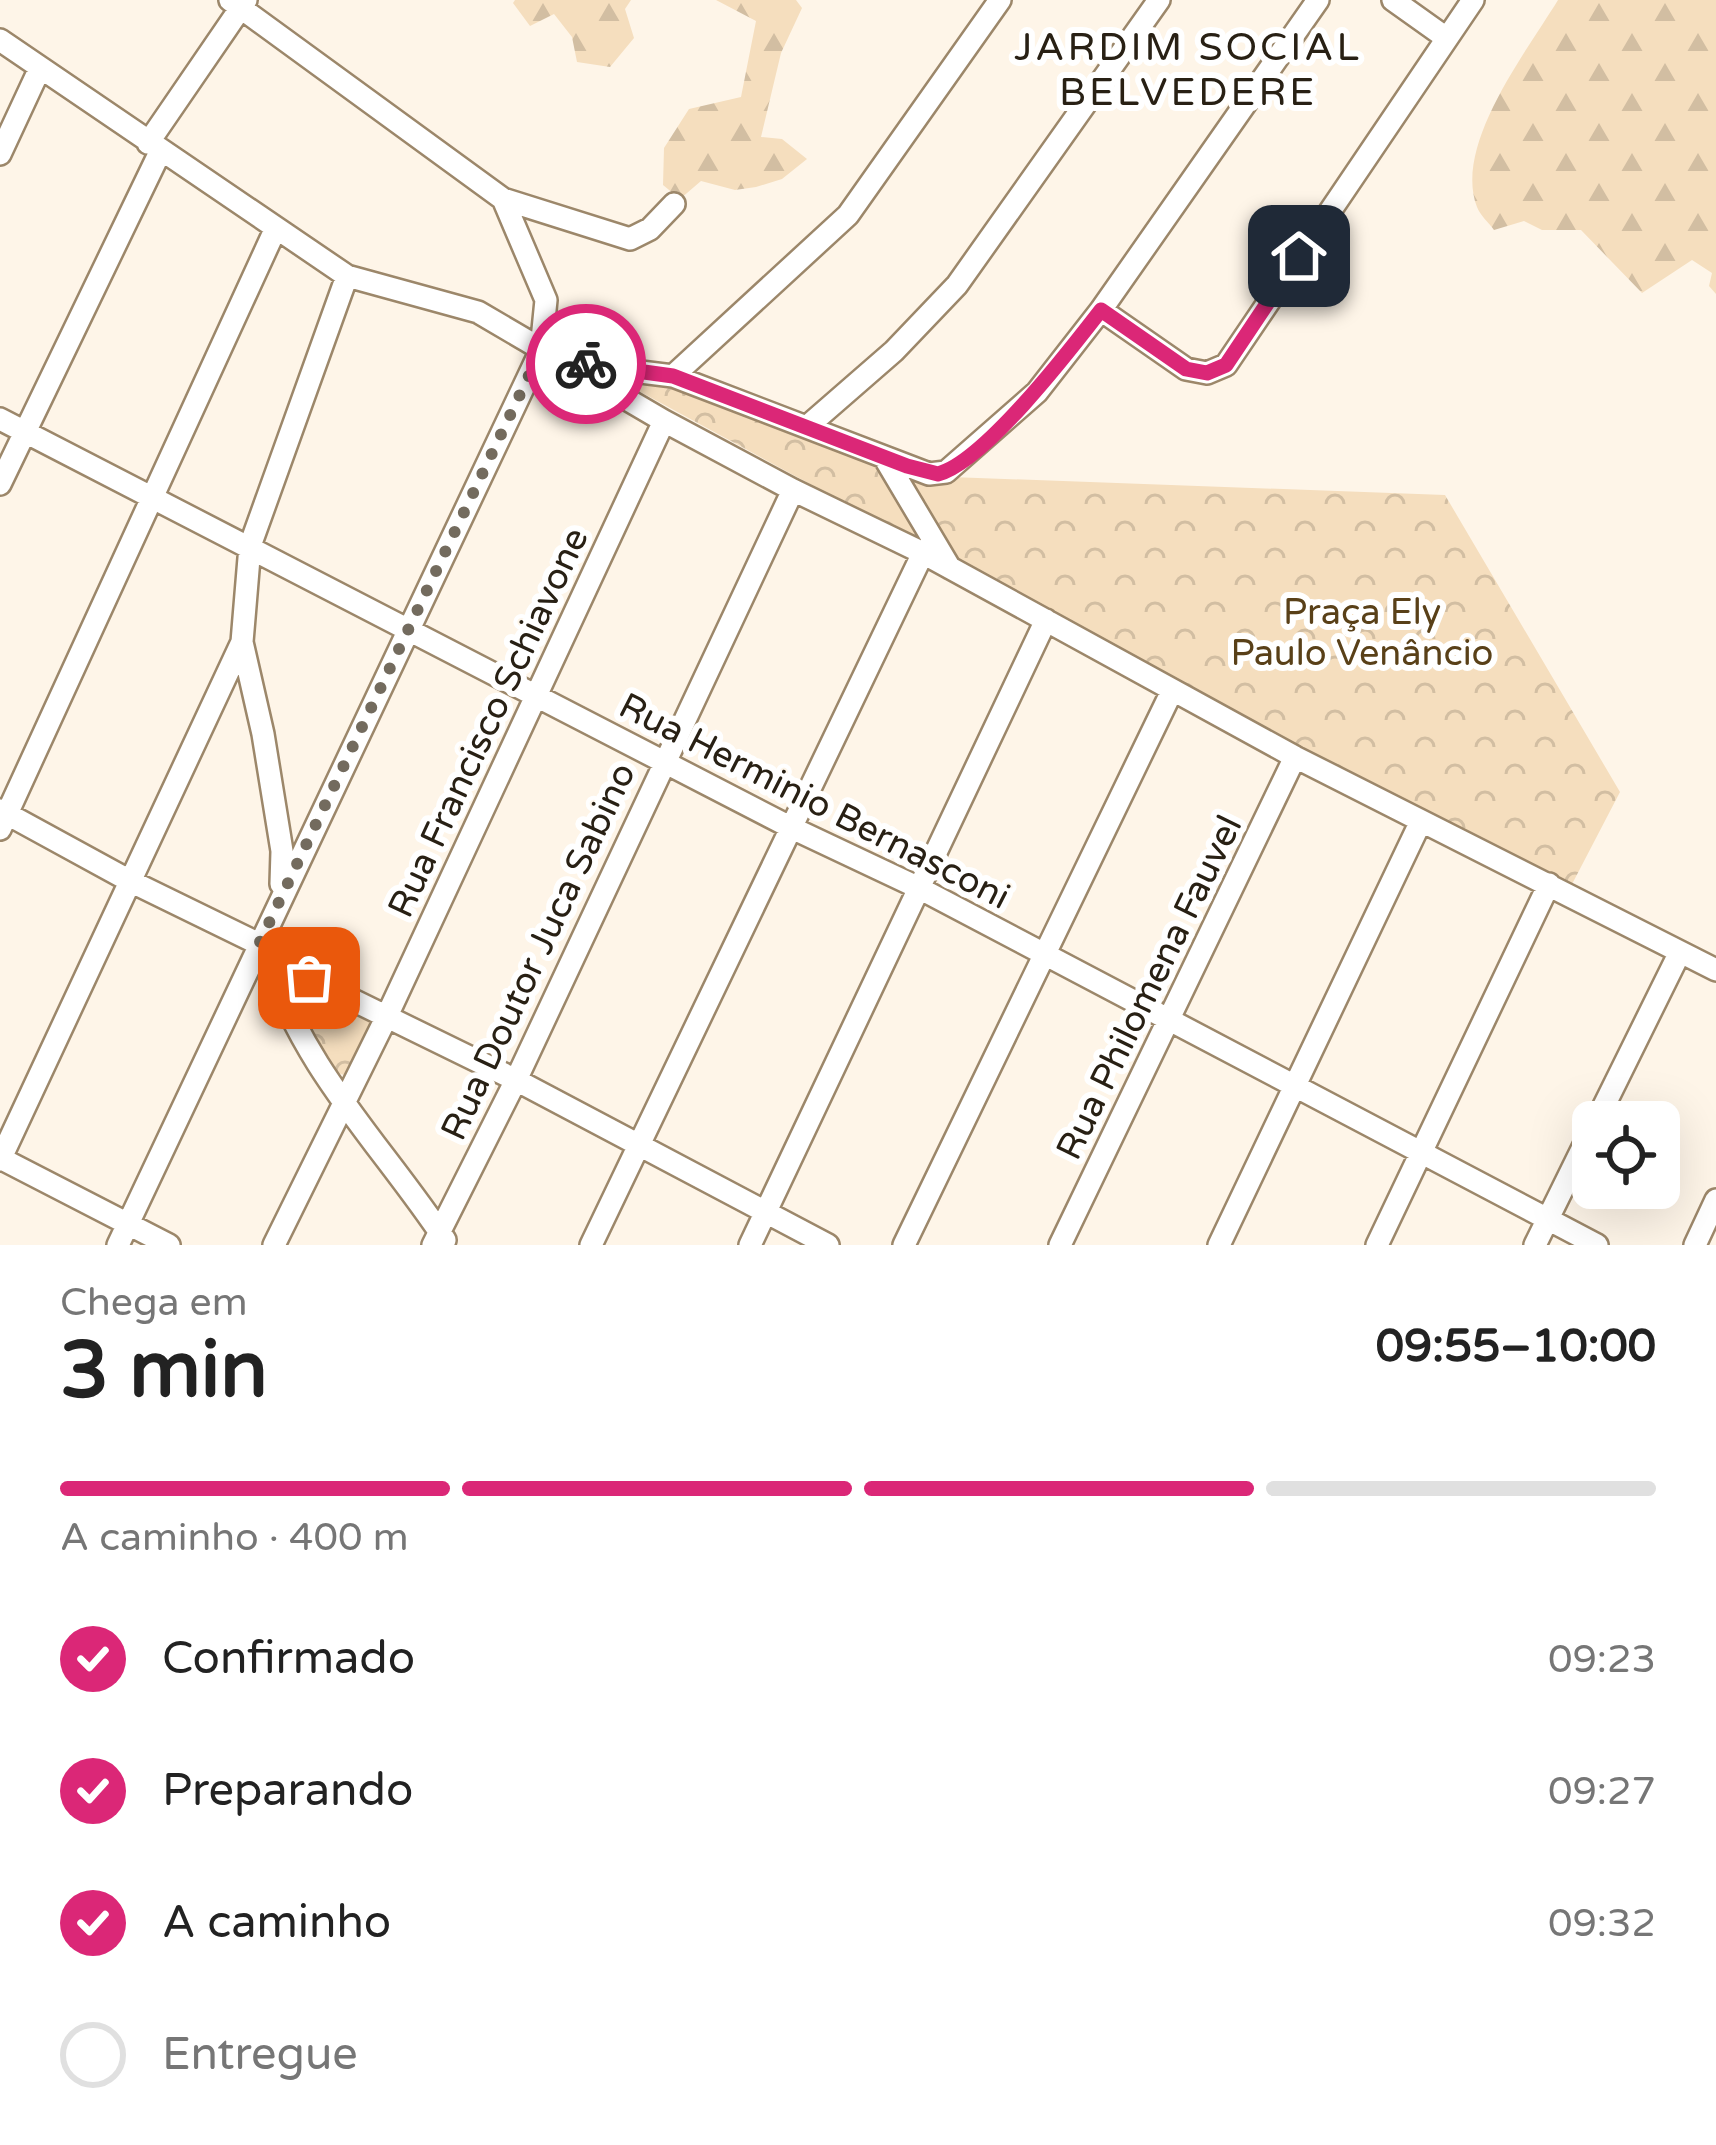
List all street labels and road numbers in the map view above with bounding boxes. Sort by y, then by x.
street label: Rua Francisco Schiavone [379,521,598,924]
street label: Rua Herminio Bernasconi [612,684,1017,919]
street label: Rua Doutor Juca Sabino [432,756,645,1147]
street label: Rua Philomena Fauvel [1047,809,1251,1167]

